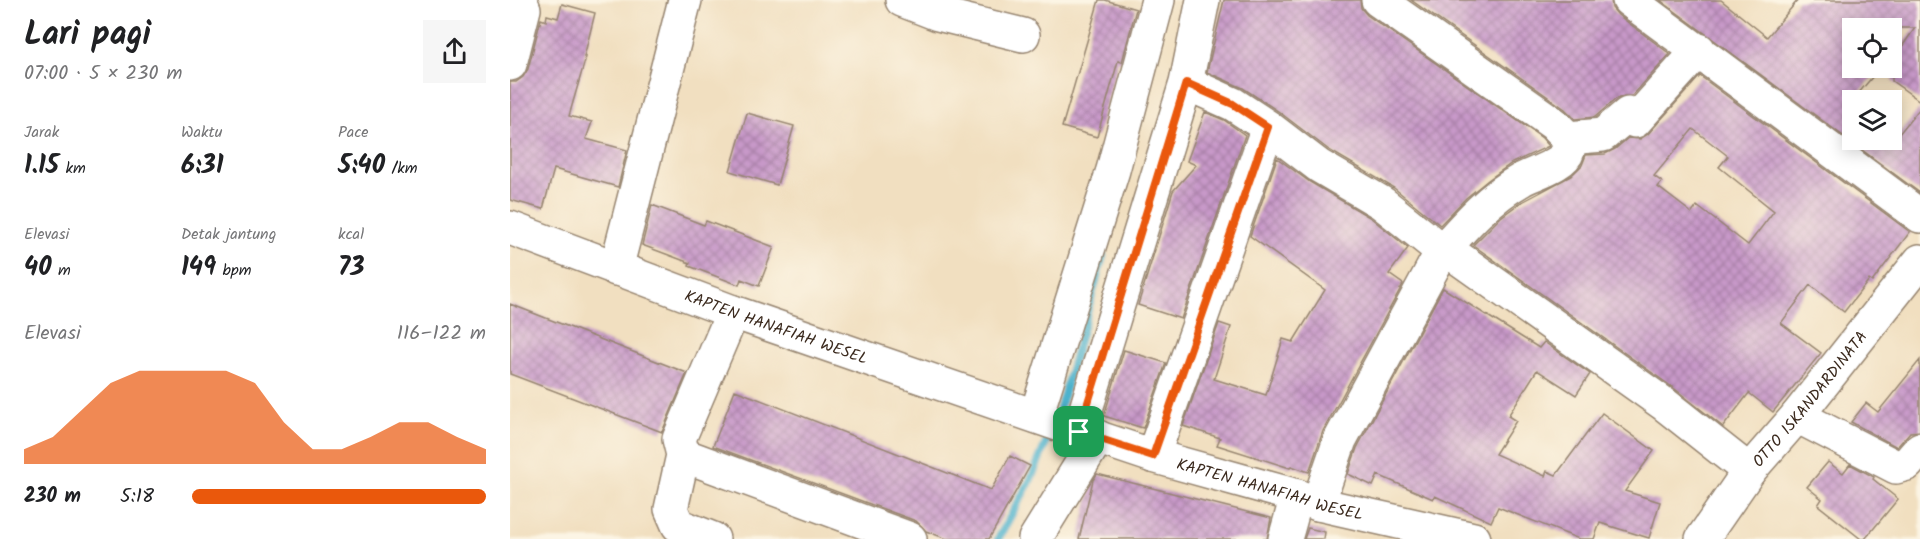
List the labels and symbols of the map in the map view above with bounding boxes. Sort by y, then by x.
street label: KAPTEN HANAFIAH WESEL [681,284,871,372]
street label: OTTO ISKANDARDINATA [1747,326,1874,473]
pin [1053,406,1104,457]
street label: KAPTEN HANAFIAH WESEL [1174,452,1366,528]

